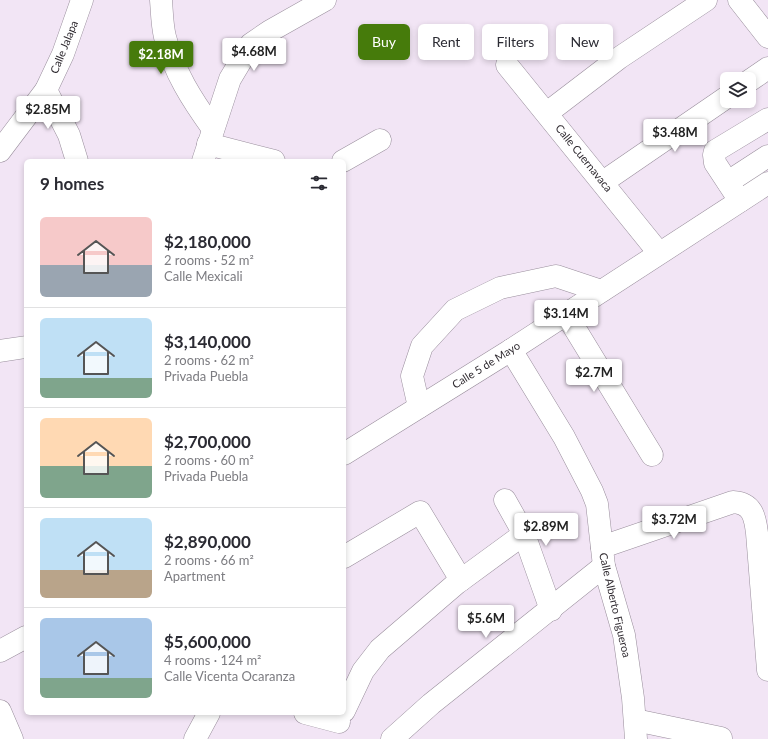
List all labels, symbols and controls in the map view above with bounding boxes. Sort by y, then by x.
street label: Calle Jalapa [47,18,80,75]
chip: Buy [358,24,410,60]
chip: Rent [418,24,474,60]
chip: Filters [482,24,548,60]
chip: New [556,24,613,60]
pin: $4.68M [221,38,287,72]
pin: $2.18M [128,41,194,75]
text: $4.68M [231,43,277,59]
text: $2.18M [138,46,184,62]
map controls [720,72,756,108]
button: layers [720,72,756,108]
pin: $2.85M [15,96,81,130]
text: $2.85M [25,101,71,117]
pin: $3.48M [642,119,708,153]
street label: Calle Cuernavaca [553,121,616,194]
text: $3.48M [652,124,698,140]
icon: filters [308,172,330,194]
text: 9 homes [40,173,104,194]
text: $2,180,000 [164,231,251,252]
icon: home [72,233,120,281]
text: 2 rooms · 52 m² [164,252,254,268]
text: Calle Mexicali [164,268,243,284]
pin: $3.14M [533,300,599,334]
text: $3.14M [543,305,589,321]
text: $3,140,000 [164,331,251,352]
icon: home [72,334,120,382]
street label: Calle 5 de Mayo [449,338,522,391]
text: 2 rooms · 62 m² [164,352,254,368]
pin: $2.7M [566,359,622,393]
text: $2.7M [575,364,613,380]
text: Privada Puebla [164,368,248,384]
text: $2,700,000 [164,431,251,452]
icon: home [72,434,120,482]
text: 2 rooms · 60 m² [164,452,254,468]
text: Privada Puebla [164,468,248,484]
pin: $3.72M [641,506,707,540]
text: $3.72M [651,511,697,527]
pin: $2.89M [513,513,579,547]
text: $2.89M [523,518,569,534]
text: $2,890,000 [164,531,251,552]
icon: home [72,534,120,582]
street label: Calle Alberto Figueroa [597,551,634,659]
text: 2 rooms · 66 m² [164,552,254,568]
text: Apartment [164,568,225,584]
pin: $5.6M [458,605,514,639]
text: $5.6M [467,610,505,626]
text: $5,600,000 [164,631,251,652]
icon: home [72,634,120,682]
text: 4 rooms · 124 m² [164,652,261,668]
text: Calle Vicenta Ocaranza [164,668,295,684]

